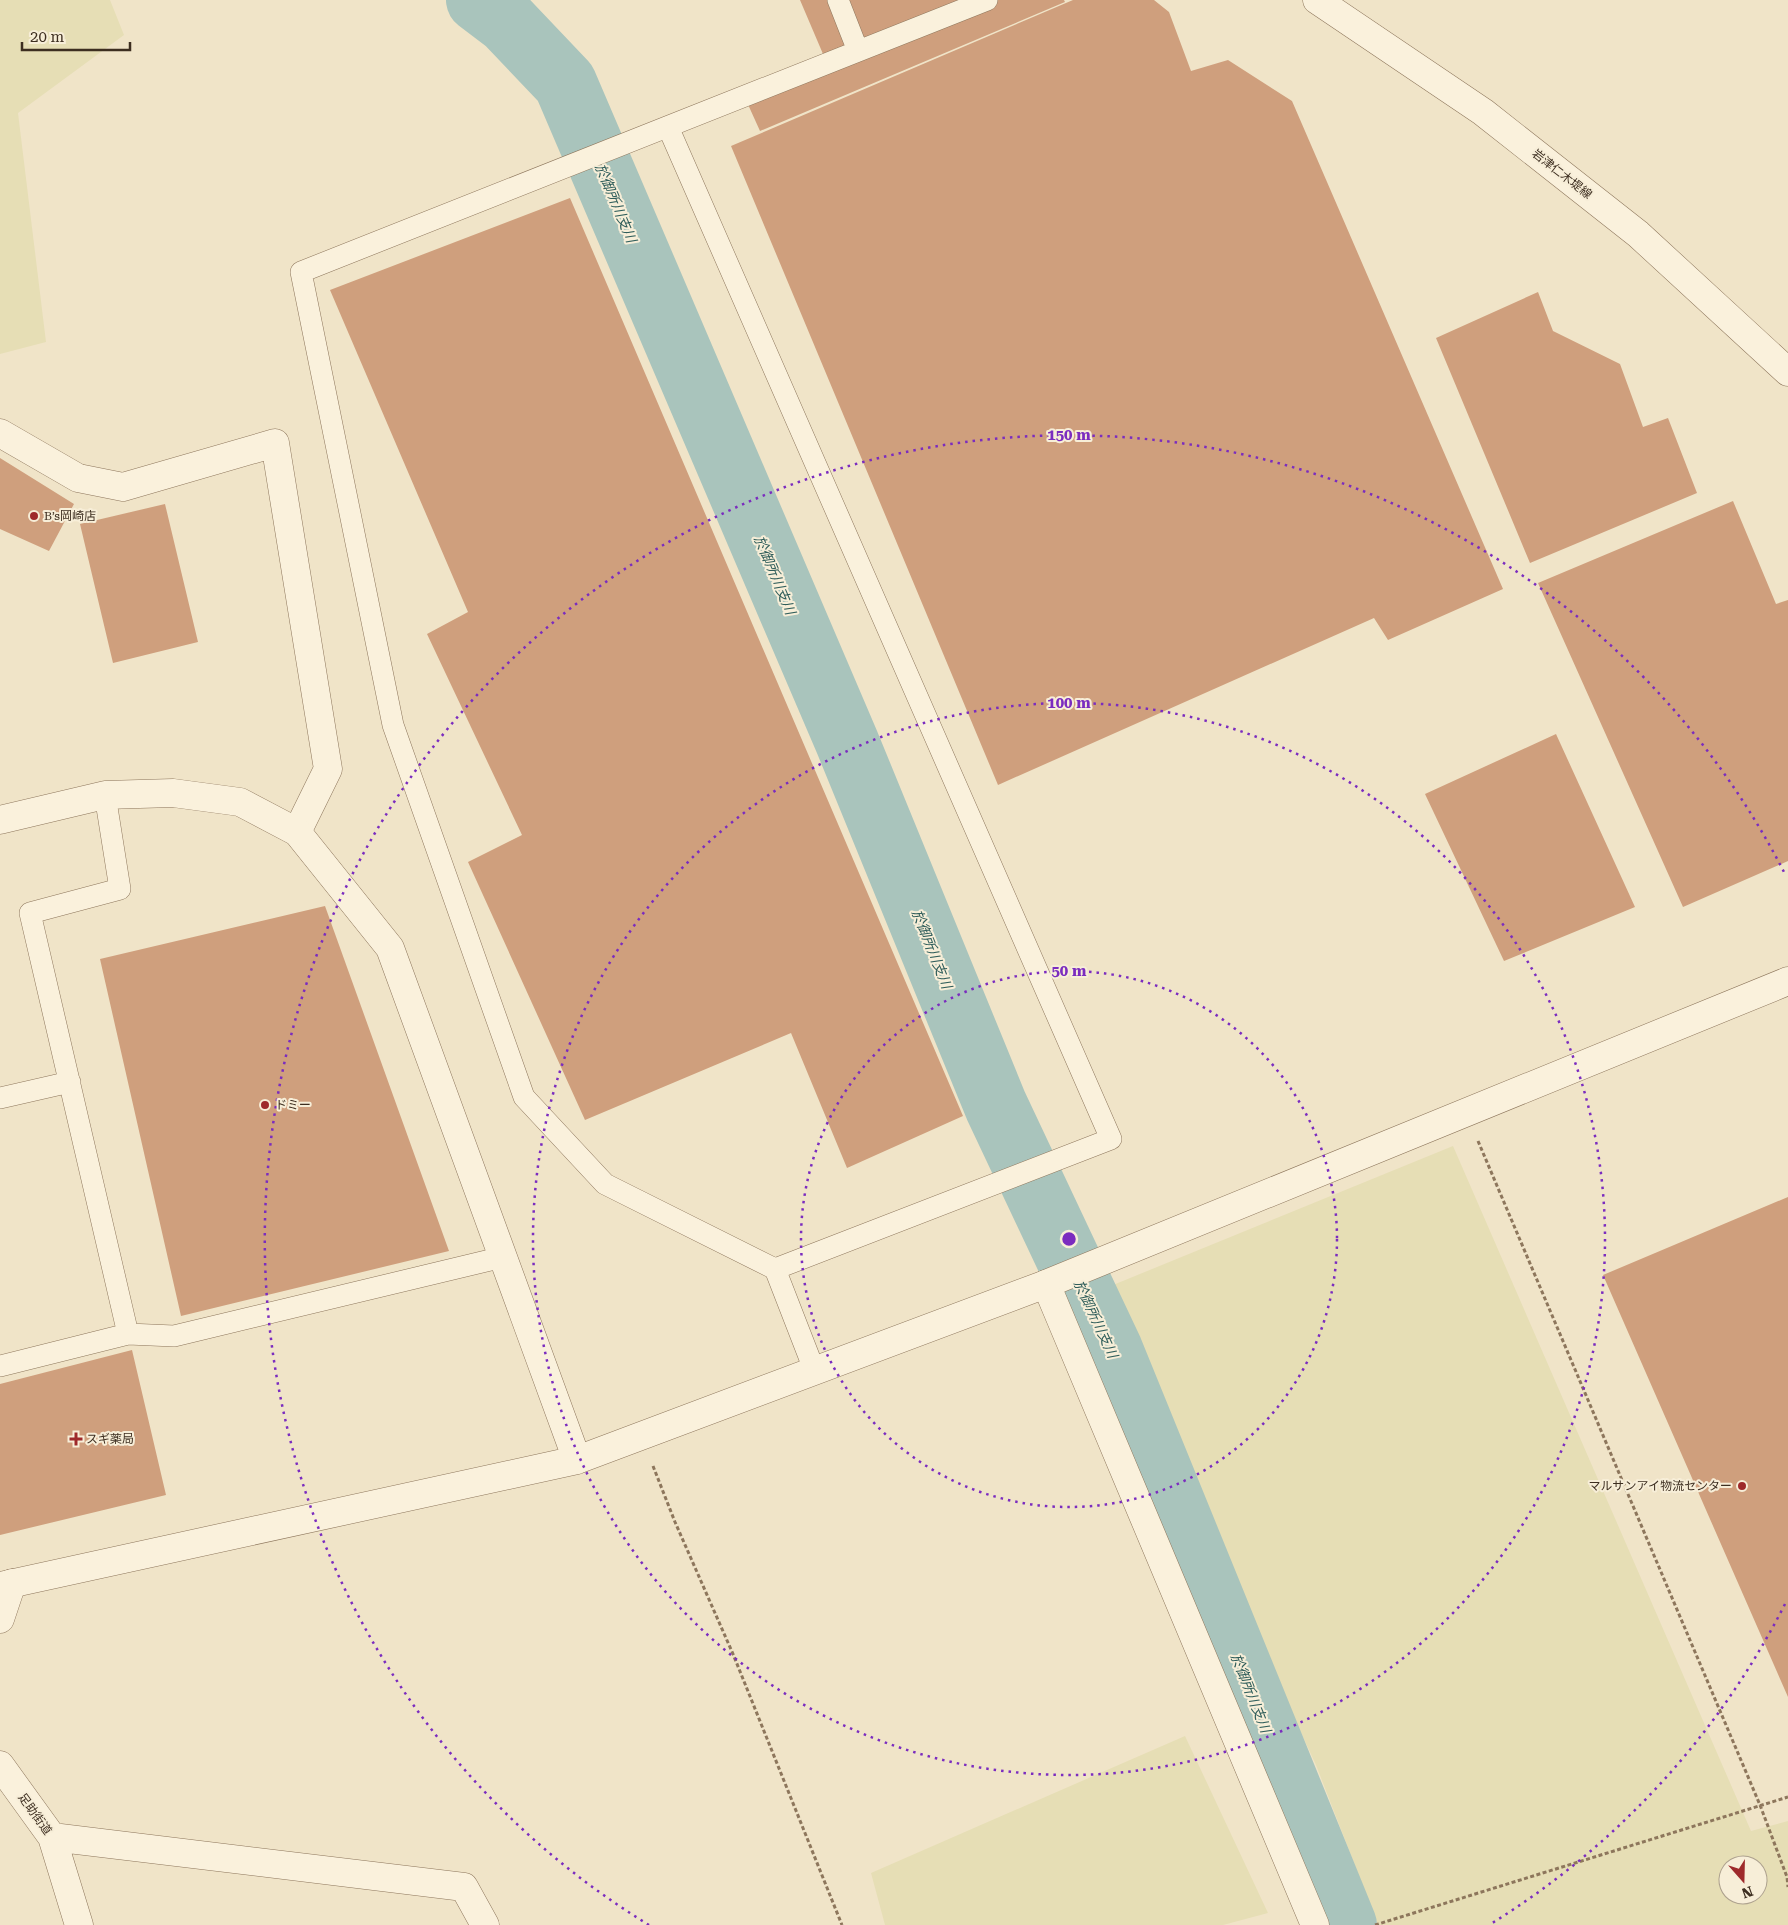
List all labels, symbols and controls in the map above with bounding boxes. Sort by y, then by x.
scale bar [22,20,130,52]
text: 20 m [30,28,65,46]
street label: 岩津仁木堤線 [1529,146,1595,202]
water label: 於御所川支川 [592,161,641,247]
text: 150 m [1047,426,1091,444]
place label: B’s岡崎店 [44,509,96,523]
marker: B’s岡崎店 [28,510,40,522]
water label: 於御所川支川 [751,533,800,619]
text: 100 m [1047,694,1091,712]
water label: 於御所川支川 [909,907,956,993]
text: 50 m [1051,962,1087,980]
place label: ドミー [275,1098,311,1112]
marker: ドミー [259,1099,271,1111]
centre of rings [1060,1230,1078,1248]
water label: 於御所川支川 [1071,1278,1122,1362]
place label: スギ薬局 [86,1432,134,1446]
marker: スギ薬局 [70,1433,82,1445]
place label: マルサンアイ物流センター [1589,1479,1732,1493]
marker: マルサンアイ物流センター [1736,1480,1748,1492]
water label: 於御所川支川 [1228,1651,1275,1737]
street label: 足助街道 [15,1790,55,1838]
north arrow [1718,1855,1768,1905]
text: N [1739,1883,1755,1902]

